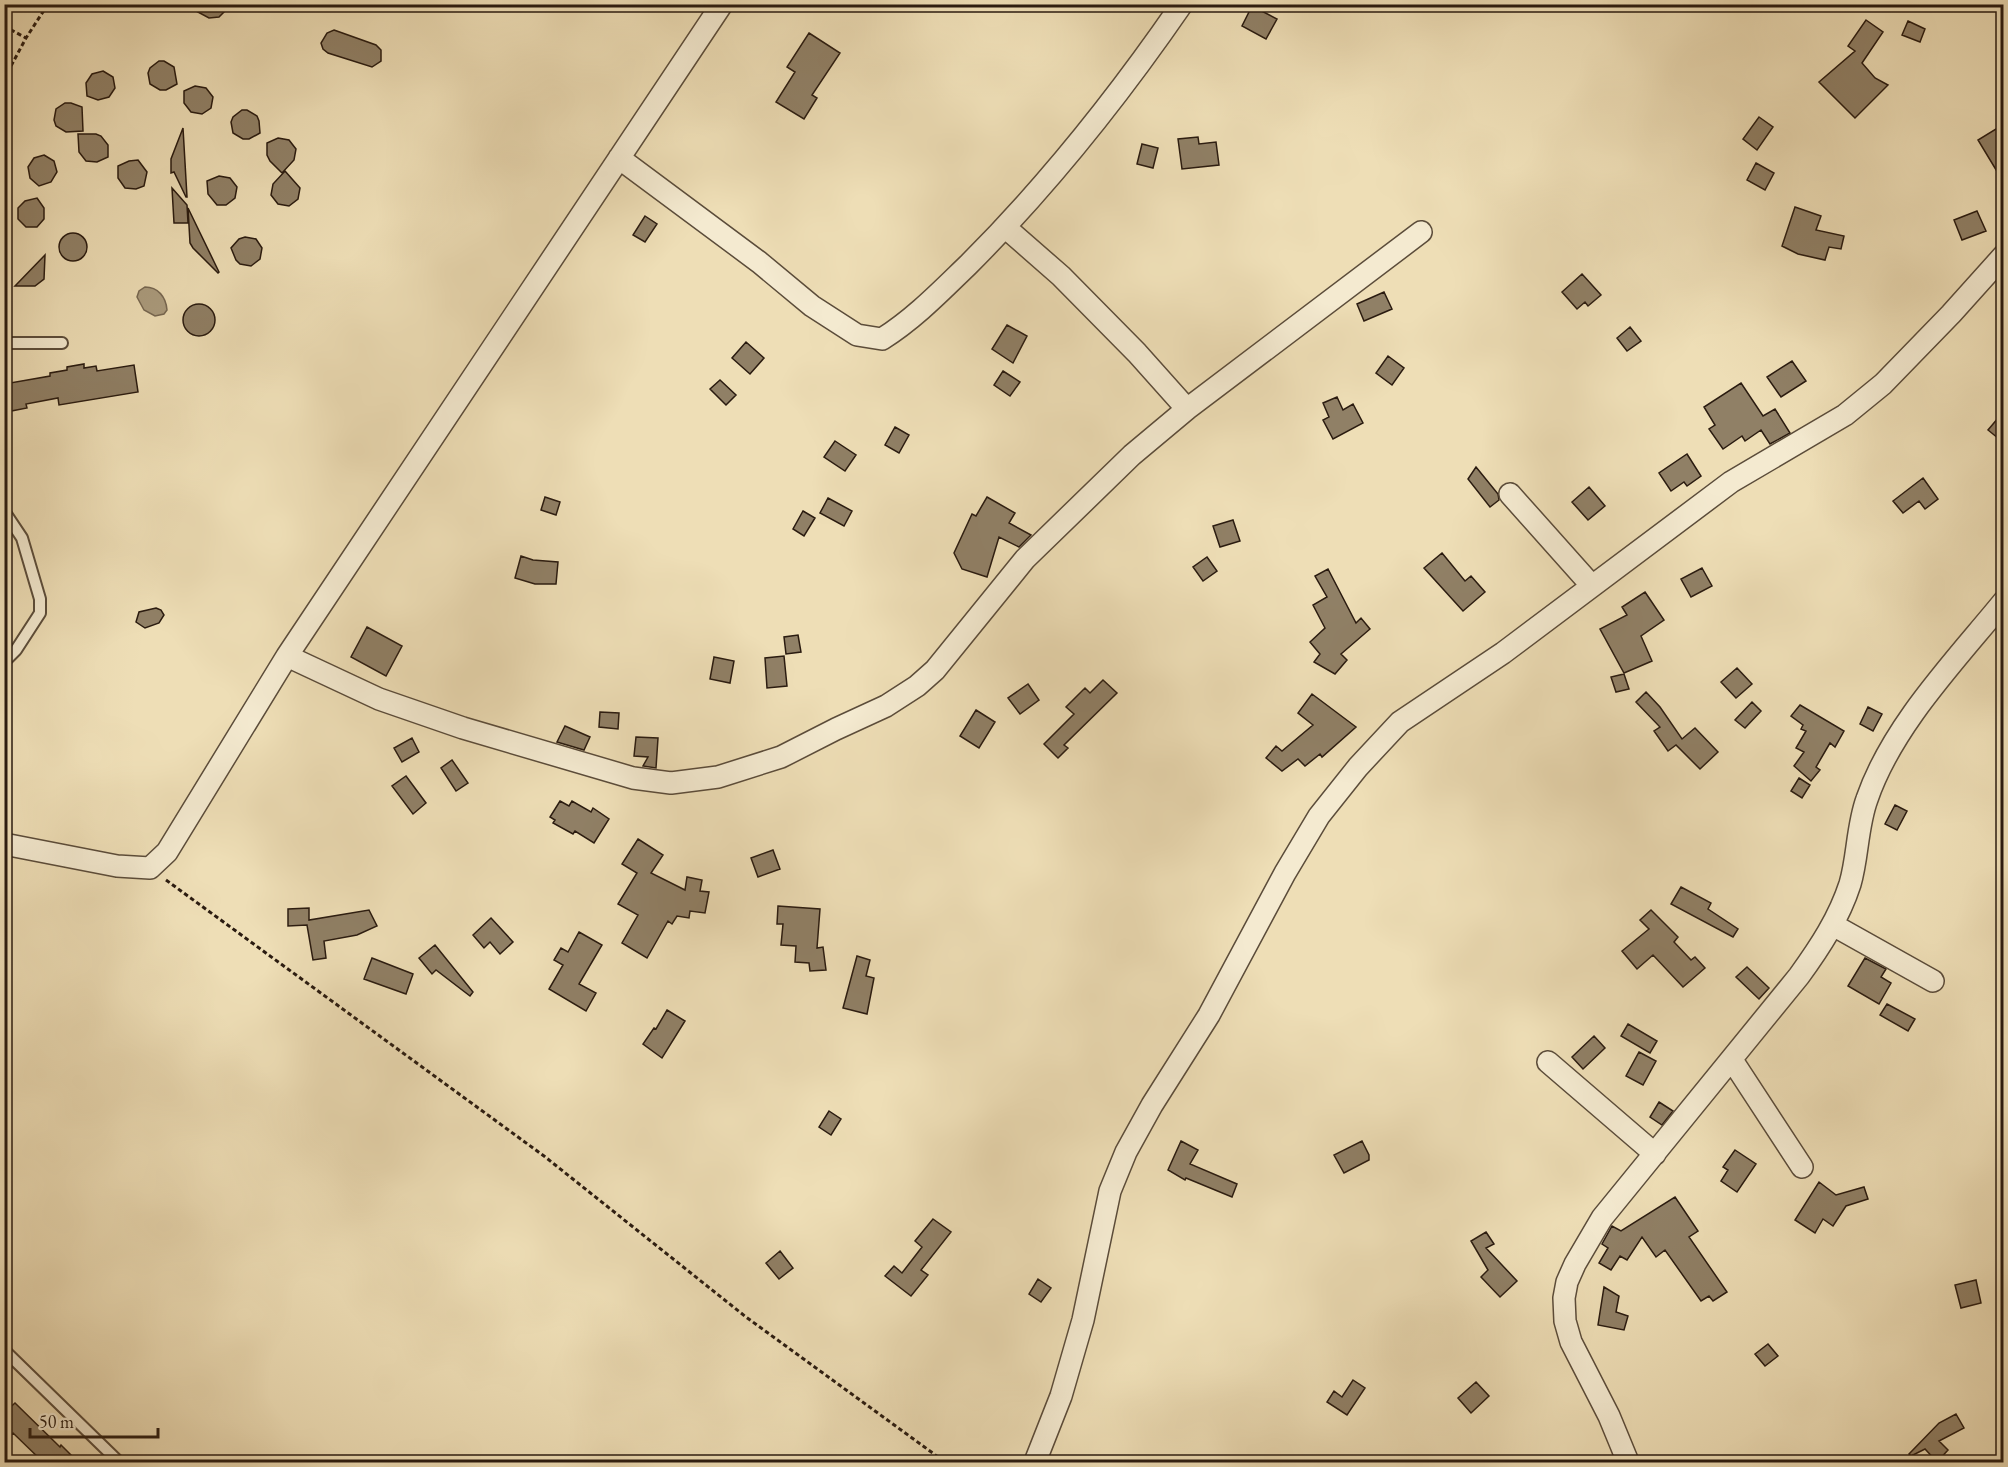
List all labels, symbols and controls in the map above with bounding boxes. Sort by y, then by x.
scale bar [30,1401,158,1439]
text: 50 m [39,1410,74,1433]

